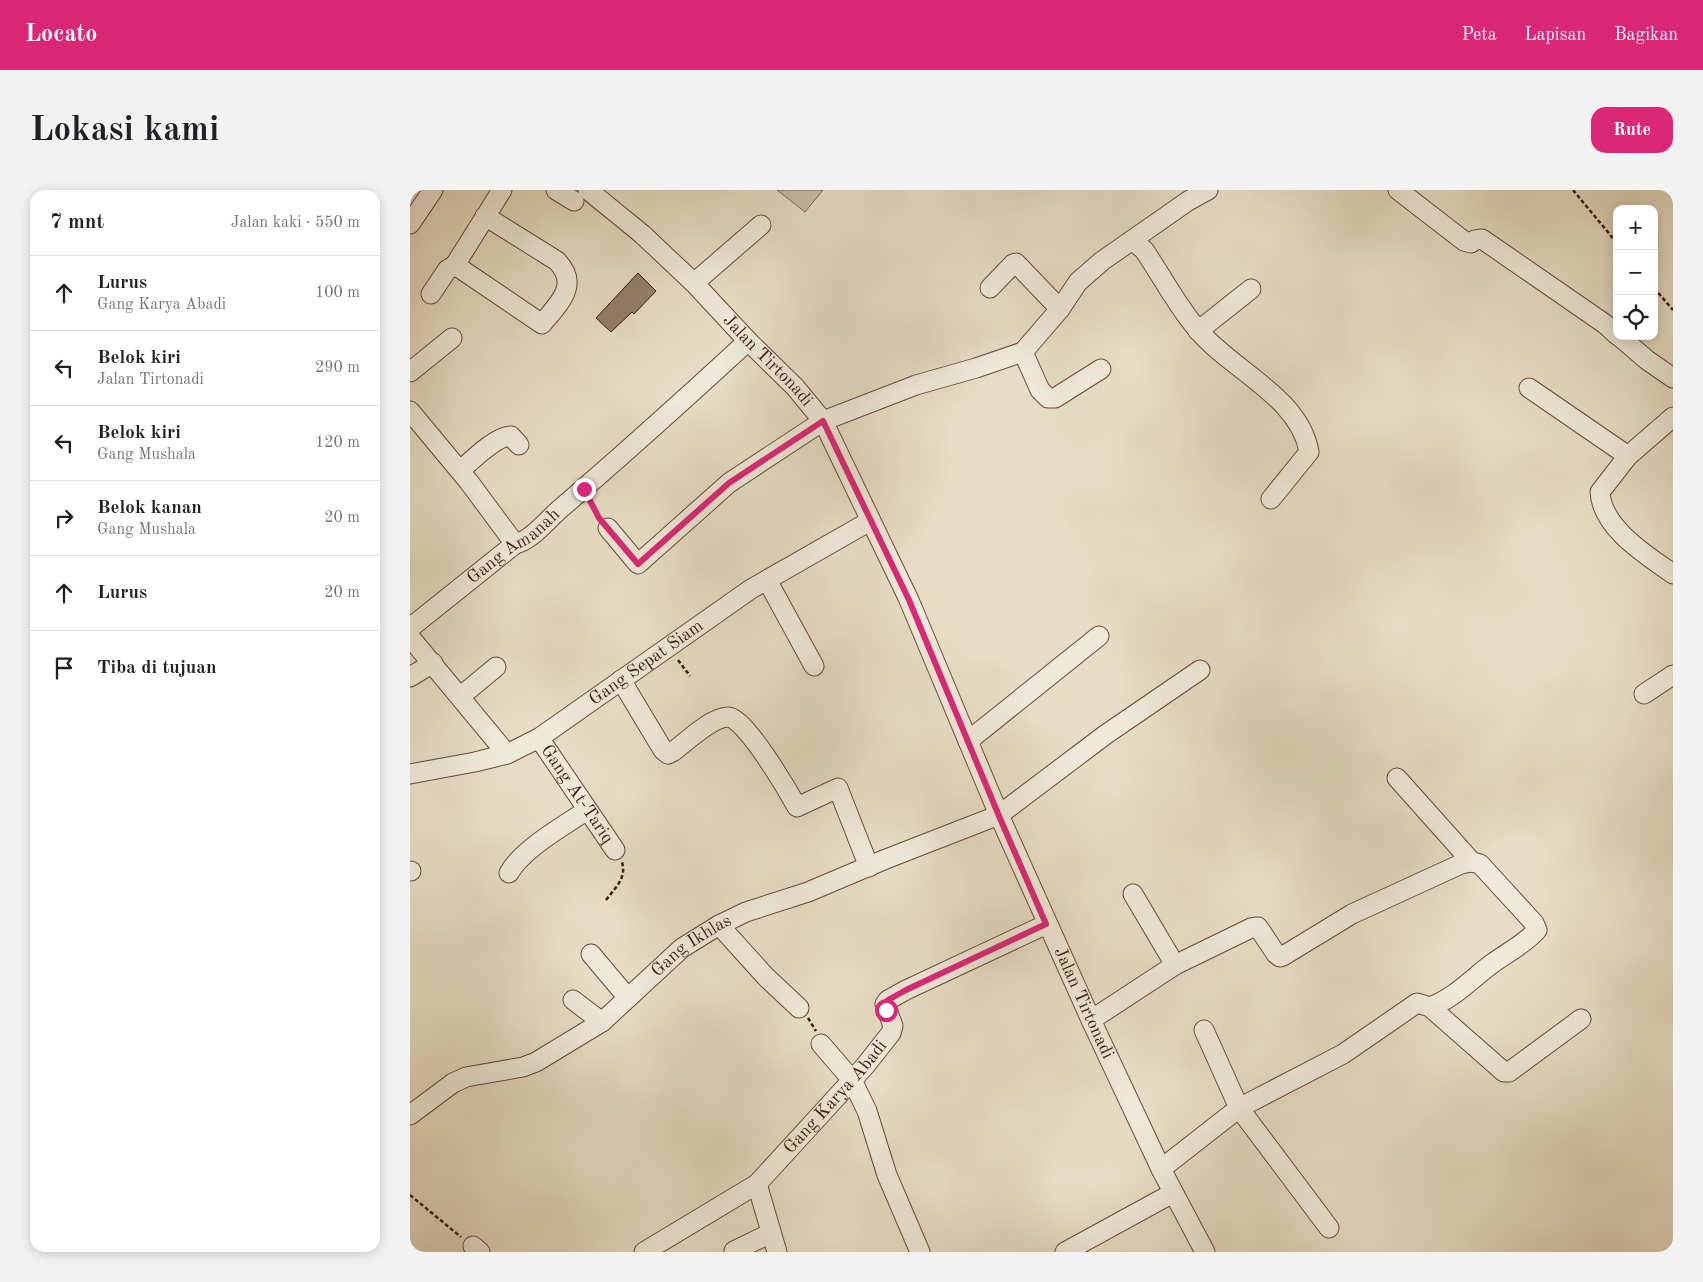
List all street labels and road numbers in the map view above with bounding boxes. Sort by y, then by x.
street label: Jalan Tirtonadi [719,311,816,410]
street label: Gang Amanah [464,505,563,587]
street label: Gang Sepat Siam [586,617,707,709]
street label: Gang At-Tariq [537,742,617,847]
street label: Gang Ikhlas [648,911,735,980]
street label: Jalan Tirtonadi [1051,944,1117,1062]
street label: Gang Karya Abadi [780,1037,891,1157]

